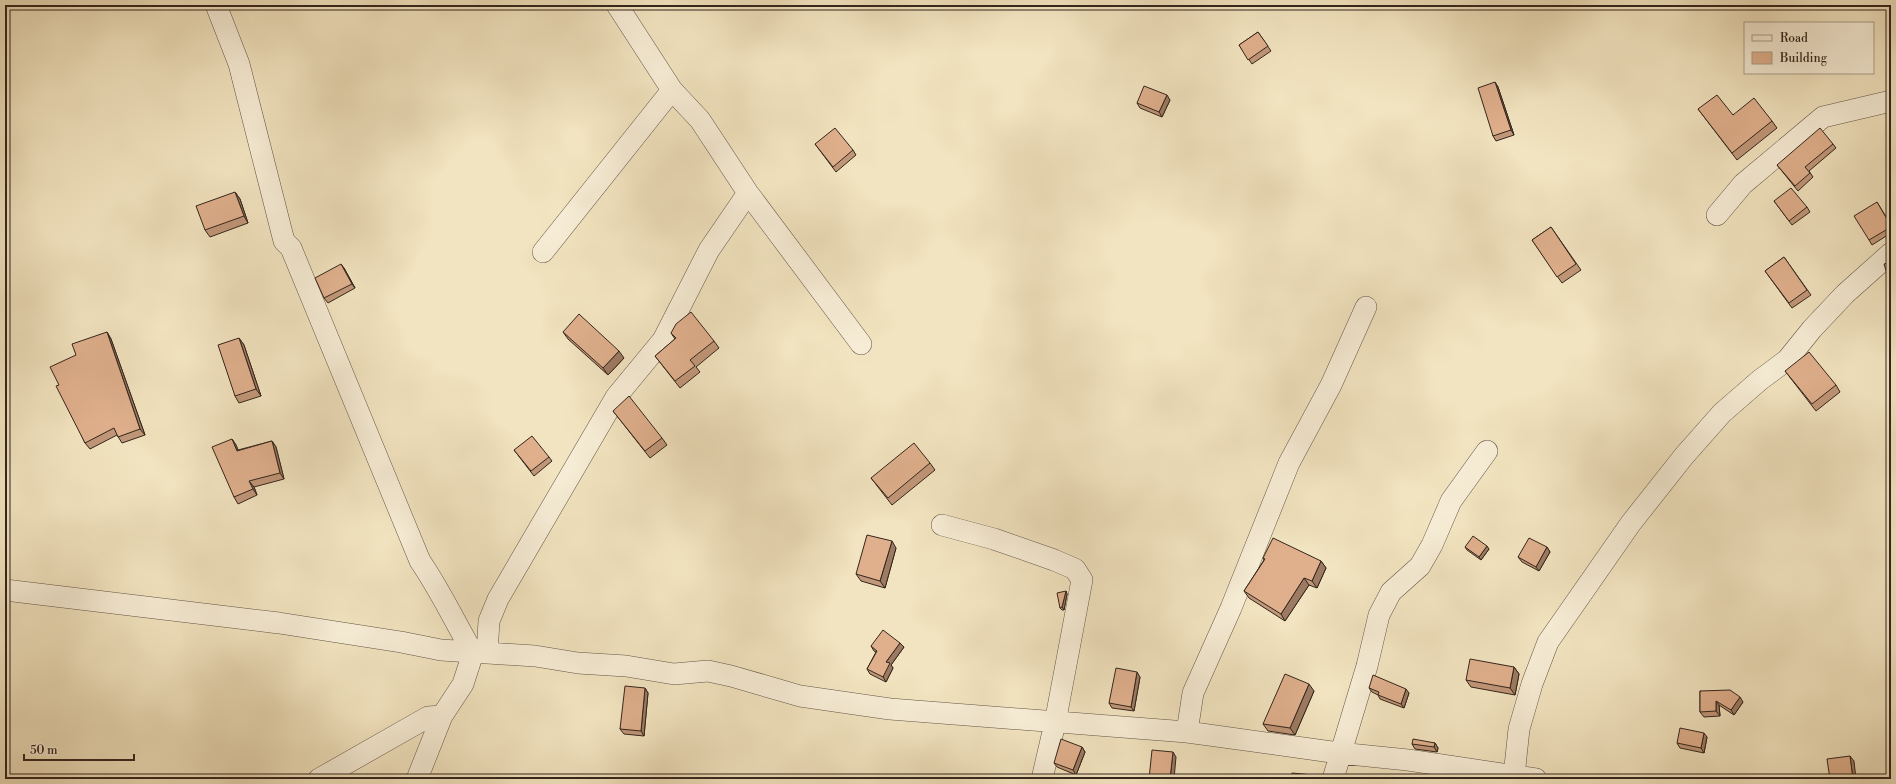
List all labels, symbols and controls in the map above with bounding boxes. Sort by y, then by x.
legend [1744,22,1874,74]
text: Road [1780,31,1808,46]
text: Building [1779,51,1828,66]
scale bar [24,736,134,762]
text: 50 m [30,743,58,758]

